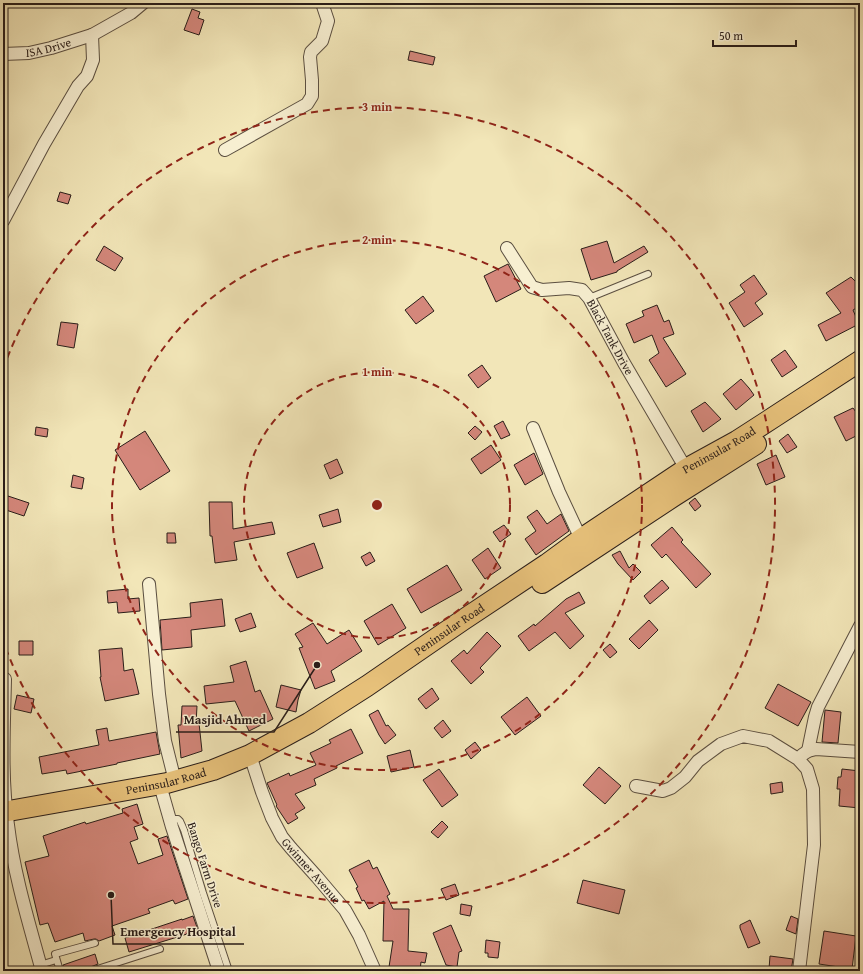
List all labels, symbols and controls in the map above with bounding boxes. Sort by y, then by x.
scale bar [713,22,796,48]
text: 50 m [719,27,743,44]
street label: ISA Drive [25,33,73,61]
text: 3 min [362,98,392,115]
text: 2 min [362,231,392,248]
street label: Black Tank Drive [583,296,638,378]
text: 1 min [362,363,392,380]
street label: Peninsular Road [679,422,759,477]
centre of rings [370,498,384,512]
street label: Peninsular Road [410,599,488,659]
callout: Masjid Ahmed [176,707,274,732]
text: Masjid Ahmed [184,710,267,729]
street label: Peninsular Road [125,763,209,798]
street label: Bango Farm Drive [184,820,227,910]
street label: Gwinner Avenue [278,834,345,908]
callout: Emergency Hospital [113,919,244,944]
text: Emergency Hospital [120,922,236,941]

